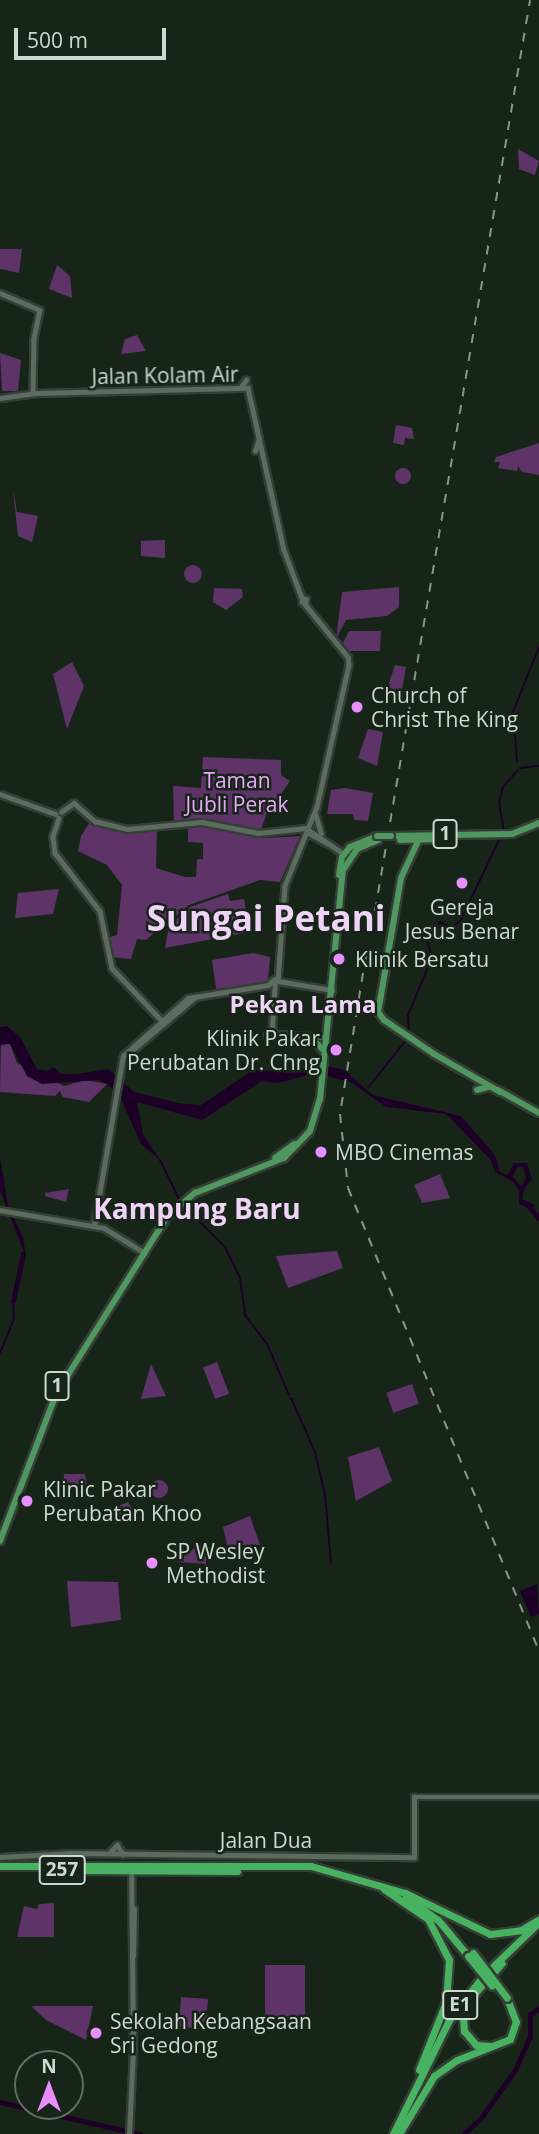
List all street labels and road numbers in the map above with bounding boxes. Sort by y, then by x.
street label: Jalan Kolam Air [91,361,239,389]
road number: 1 [431,818,459,849]
road number: 1 [43,1370,71,1402]
street label: Jalan Dua [220,1827,312,1853]
road number: 257 [38,1854,86,1886]
road number: E1 [441,1990,479,2021]

